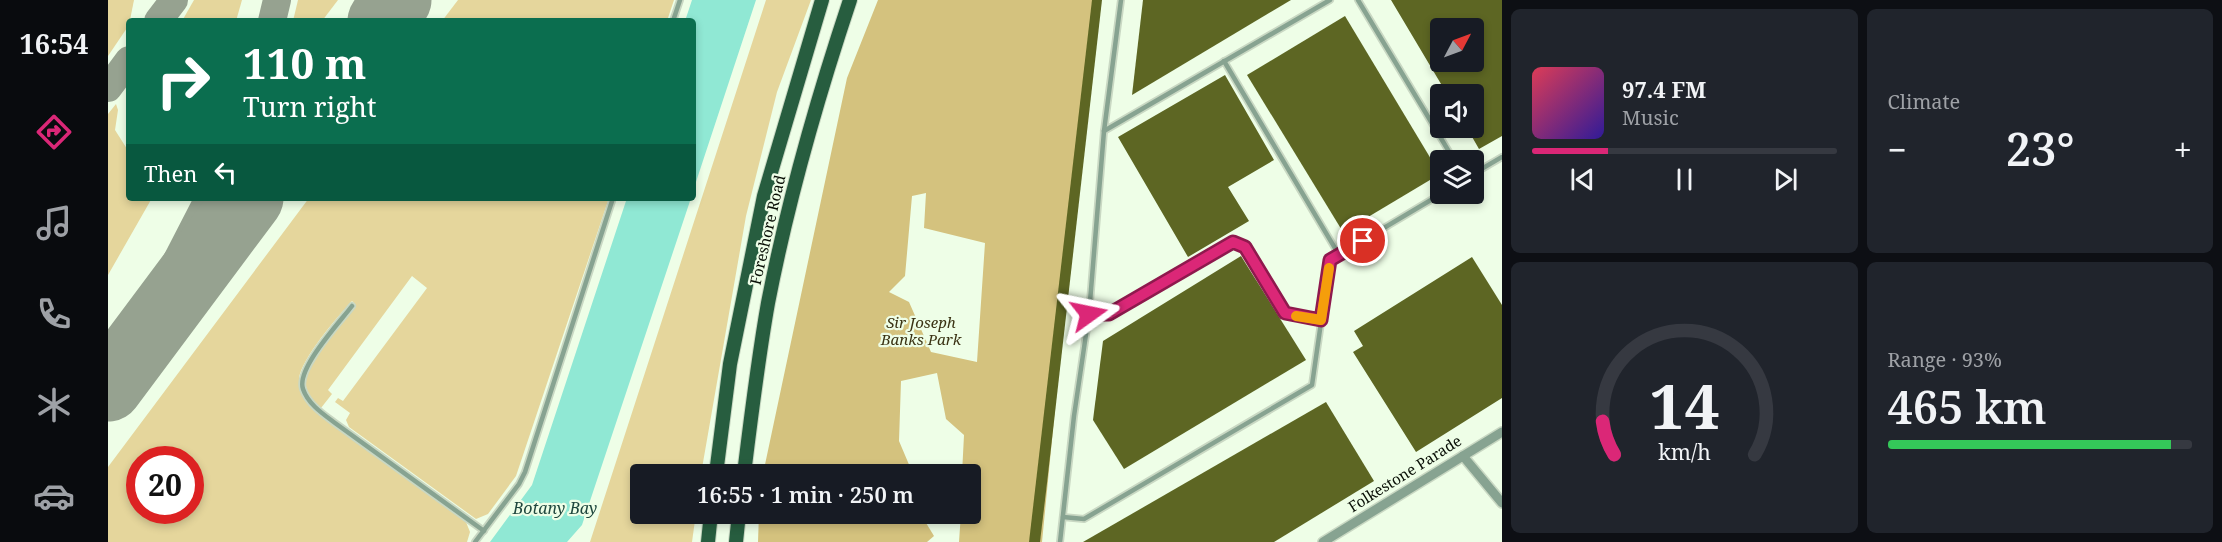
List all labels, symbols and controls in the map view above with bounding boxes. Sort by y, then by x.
north arrow [1430,18,1484,72]
map controls [1430,18,1484,204]
text: 16:54 [19,25,89,62]
text: 110 m [243,34,367,91]
icon: right [144,42,222,120]
text: 97.4 FM [1622,74,1706,104]
button: sound [1430,84,1484,138]
text: Turn right [243,88,376,125]
text: Climate [1888,88,1960,115]
text: Music [1622,104,1679,131]
icon: directions [33,111,75,153]
text: 23° [2006,118,2074,179]
text: − [1888,127,1907,172]
text: + [2174,127,2192,172]
button: layers [1430,150,1484,204]
icon: left [209,156,242,189]
text: Then [144,158,197,188]
icon: previous [1566,163,1599,196]
icon: pause [1668,163,1701,196]
icon: next [1769,163,1802,196]
street label: Foreshore Road [745,173,789,287]
icon: music [33,202,75,244]
pin [1337,215,1388,266]
icon: arrive [1346,224,1379,257]
position arrow [1057,282,1121,346]
icon: phone [33,293,75,335]
park label: Sir Joseph Banks Park [880,312,962,349]
text: Range · 93% [1888,346,2002,373]
text: 14 [1649,362,1720,447]
text: 465 km [1888,376,2047,437]
icon: climate [33,384,75,426]
street label: Folkestone Parade [1344,430,1465,516]
text: km/h [1658,437,1711,466]
speed limit sign: 20 [126,446,204,524]
icon: car [33,475,75,517]
text: 16:55 · 1 min · 250 m [697,479,914,509]
water label: Botany Bay [512,497,597,519]

